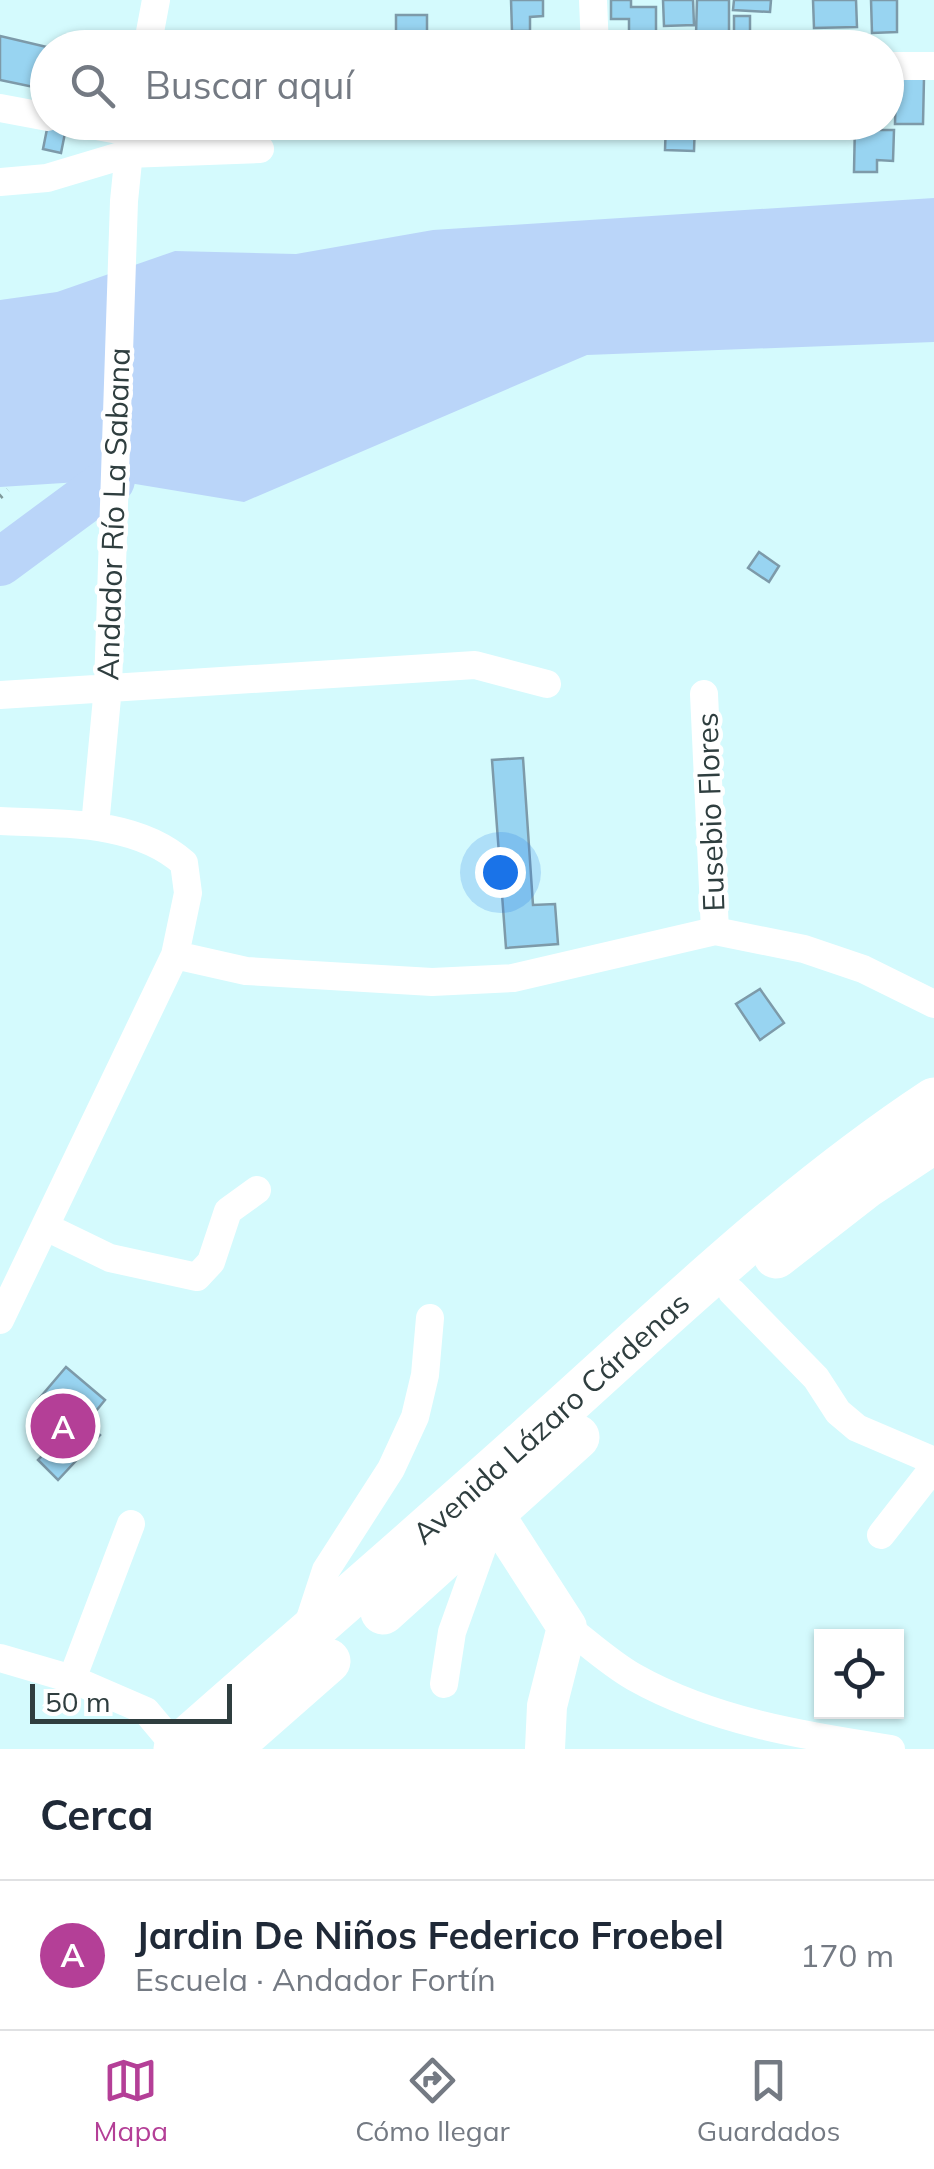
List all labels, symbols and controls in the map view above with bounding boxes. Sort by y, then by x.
search box [30,30,904,140]
icon: search [65,58,120,113]
text: Buscar aquí [145,61,353,109]
street label: Andador Río La Sabana [88,347,138,681]
street label: Eusebio Flores [688,712,732,912]
your location [475,847,526,898]
street label: Avenida Lázaro Cárdenas [404,1284,697,1552]
pin: A [30,1388,96,1464]
map controls [814,1629,904,1719]
button: locate [814,1629,904,1719]
scale bar [30,1679,232,1724]
text: 50 m [45,1684,111,1719]
text: Cerca [40,1788,154,1841]
text: Jardin De Niños Federico Froebel [135,1911,724,1959]
text: A [60,1935,85,1975]
text: 170 m [800,1935,894,1975]
text: Escuela · Andador Fortín [135,1959,496,1999]
tab: Mapa [94,2053,168,2148]
tab: Cómo llegar [355,2053,510,2148]
tab: Guardados [697,2053,840,2148]

